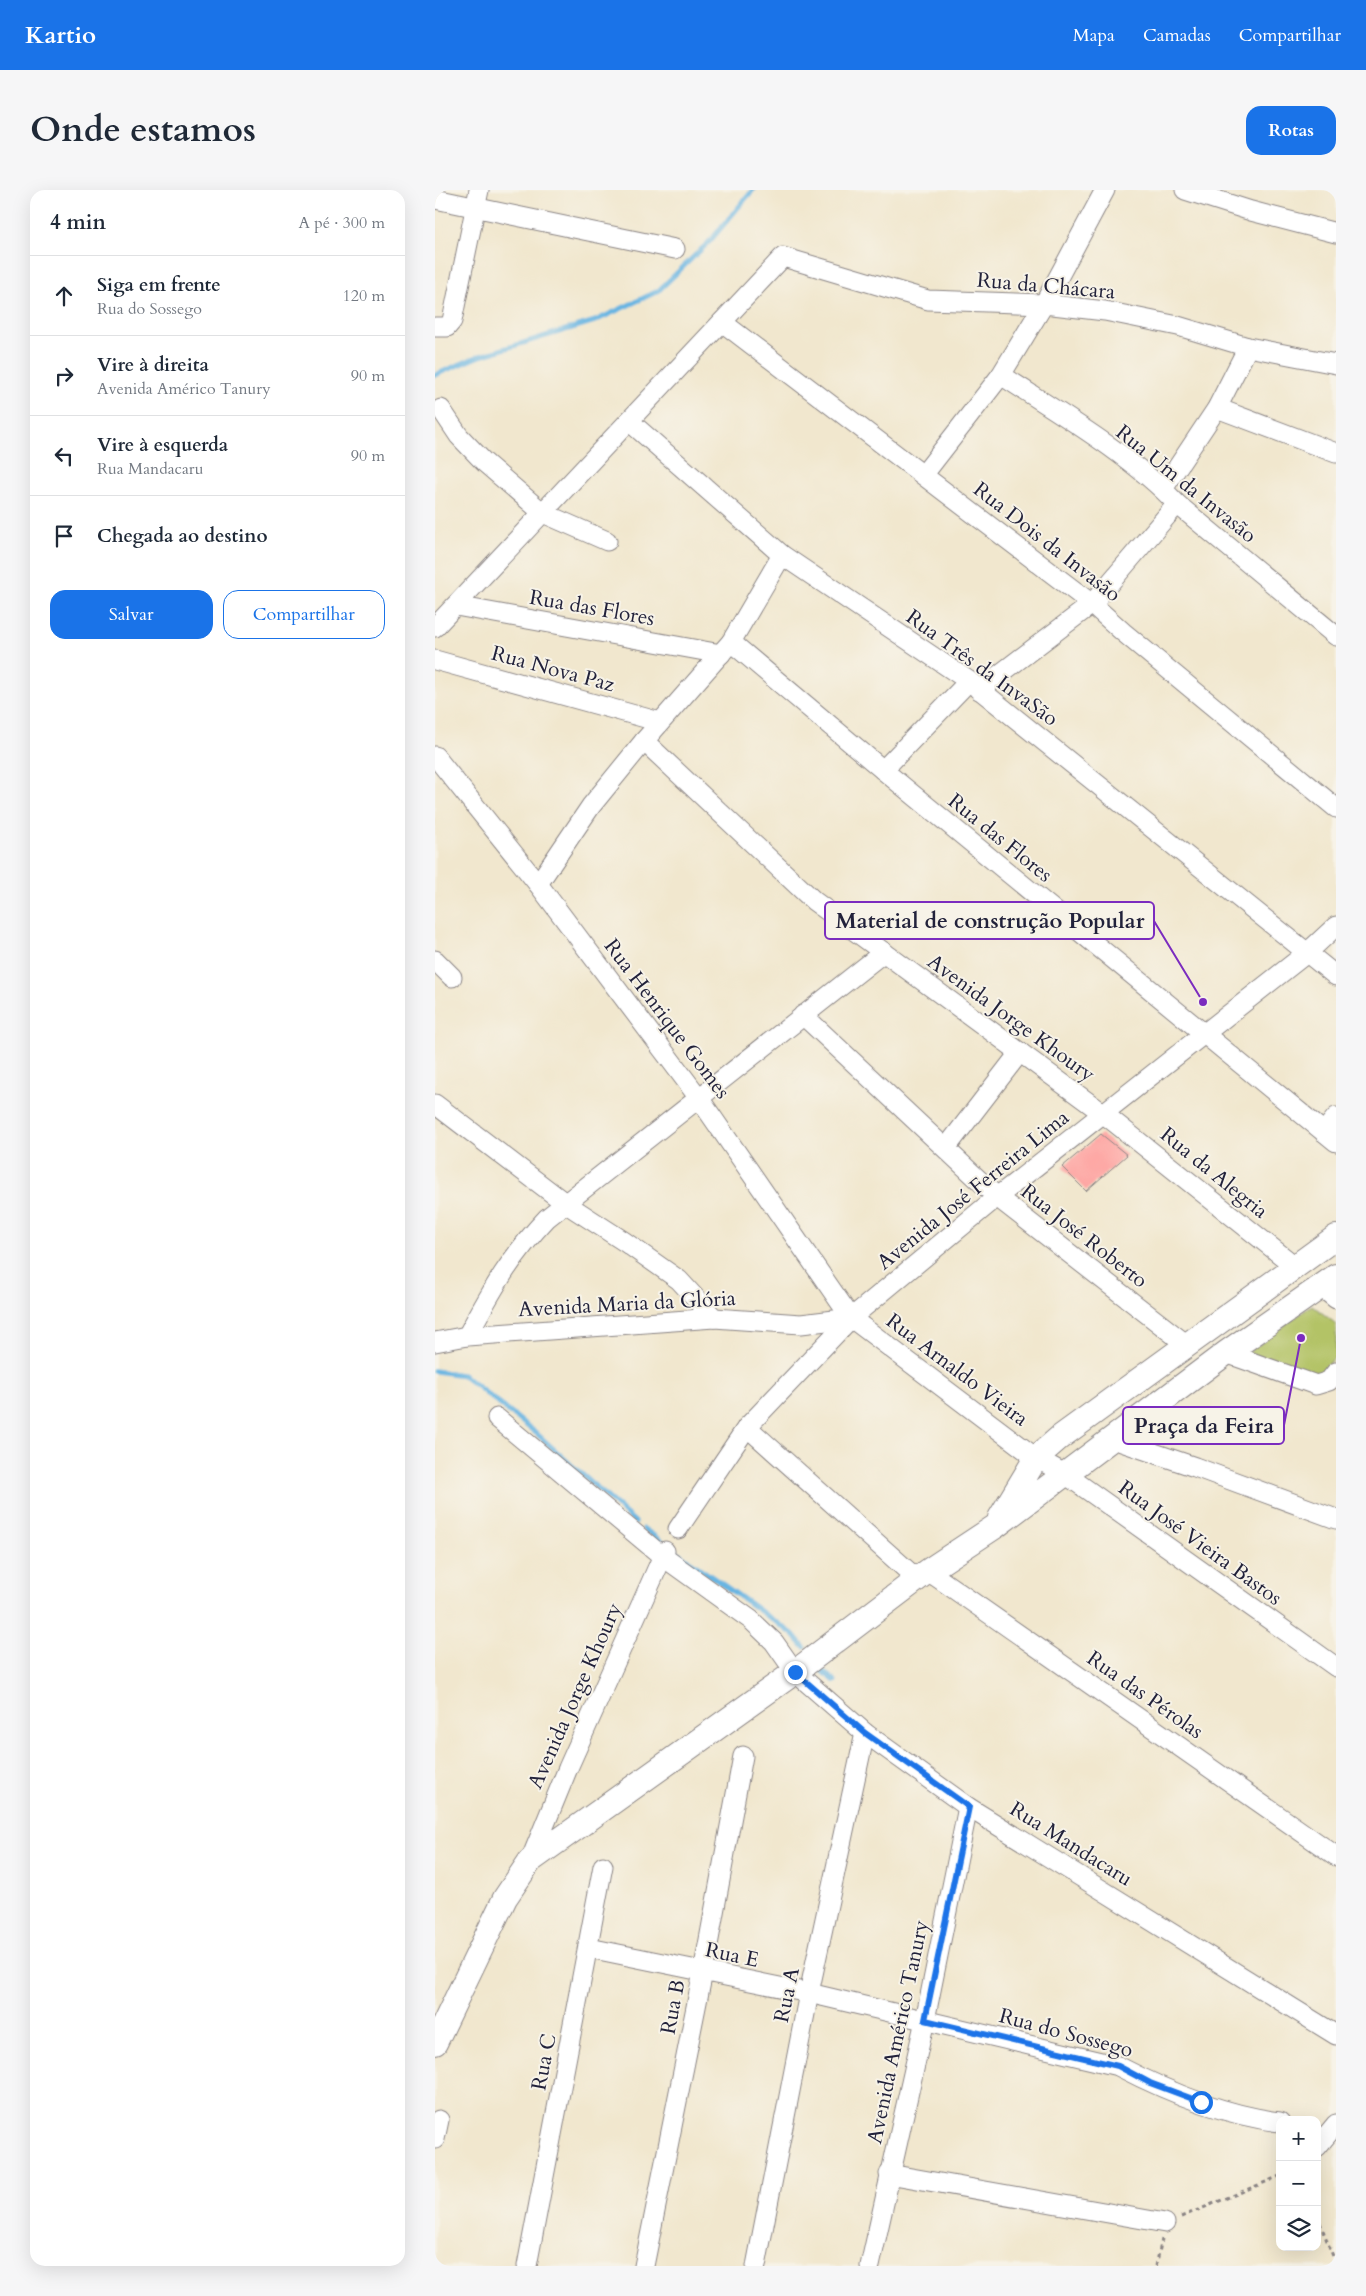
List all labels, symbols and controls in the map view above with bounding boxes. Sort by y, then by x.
text: Kartio [25,19,96,52]
text: Mapa [1073,23,1115,48]
text: Camadas [1143,23,1211,48]
text: Compartilhar [1239,23,1341,48]
text: Onde estamos [30,106,256,154]
button: Rotas [1246,106,1336,155]
text: 4 min [50,208,106,237]
text: A pé · 300 m [298,212,385,234]
street label: Rua da Chácara [976,266,1116,306]
text: Siga em frente [97,272,221,298]
icon: ahead [50,282,78,310]
text: 120 m [343,285,385,307]
text: Rua do Sossego [97,298,202,320]
text: Vire à direita [97,352,209,378]
icon: right [50,362,78,390]
text: 90 m [351,365,385,387]
text: Avenida Américo Tanury [97,378,271,400]
street label: Rua Um da Invasão [1109,418,1263,550]
text: Vire à esquerda [97,432,228,458]
icon: left [50,442,78,470]
text: 90 m [351,445,385,467]
text: Rua Mandacaru [97,458,203,480]
street label: Rua Dois da Invasão [967,475,1127,609]
icon: arrive [50,522,78,550]
text: Chegada ao destino [97,523,268,549]
street label: Rua das Flores [527,583,657,633]
button: Salvar [50,590,213,639]
button: Compartilhar [223,590,385,639]
street label: Rua Três da InvaSão [900,603,1064,733]
street label: Rua Nova Paz [488,639,618,700]
street label: Rua das Flores [942,787,1058,889]
callout: Material de construção Popular [825,902,1154,939]
text: Material de construção Popular [836,906,1145,936]
street label: Rua Henrique Gomes [597,933,737,1105]
street label: Avenida Jorge Khoury [921,947,1101,1089]
street label: Avenida José Ferreira Lima [871,1103,1075,1277]
street label: Rua da Alegria [1154,1121,1274,1225]
street label: Rua José Roberto [1014,1177,1154,1295]
street label: Avenida Maria da Glória [517,1284,737,1324]
street label: Rua Arnaldo Vieira [880,1307,1034,1433]
callout: Praça da Feira [1123,1407,1284,1444]
text: Praça da Feira [1134,1411,1274,1441]
street label: Rua José Vieira Bastos [1112,1474,1288,1612]
street label: Avenida Jorge Khoury [521,1598,629,1794]
street label: Rua das Pérolas [1081,1644,1209,1746]
route end [784,1661,807,1684]
street label: Rua Mandacaru [1004,1795,1138,1893]
street label: Avenida Américo Tanury [860,1918,936,2146]
street label: Rua E [703,1935,761,1975]
street label: Rua A [767,1965,807,2025]
street label: Rua B [654,1977,692,2037]
street label: Rua do Sossego [996,2001,1136,2065]
street label: Rua C [524,2031,564,2093]
route start [1190,2091,1213,2114]
map controls [1276,2116,1321,2251]
button: + [1276,2116,1321,2161]
button: − [1276,2161,1321,2206]
button: layers [1276,2206,1321,2251]

